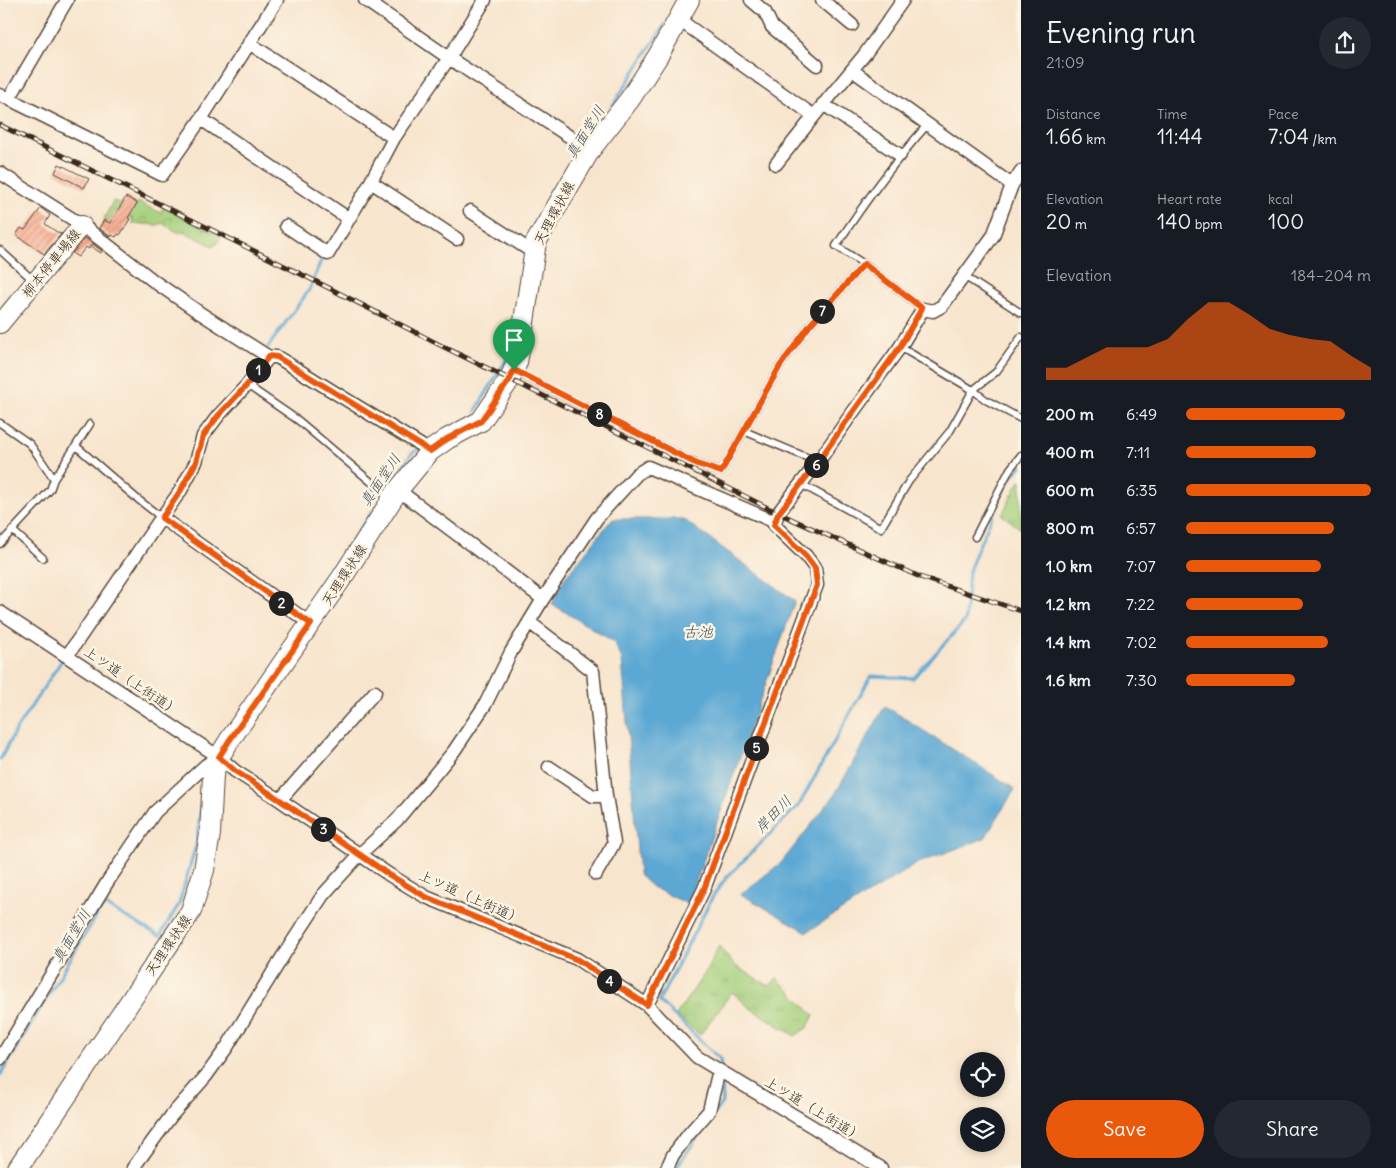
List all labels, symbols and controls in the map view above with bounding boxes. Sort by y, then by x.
text: Evening run [1046,15,1196,51]
button: share [1319,17,1371,69]
text: 21:09 [1046,52,1084,72]
water label: 真面堂川 [561,102,609,162]
text: Distance [1046,105,1101,123]
text: Time [1157,105,1187,123]
text: Pace [1268,105,1298,123]
text: 1.66 [1046,123,1083,150]
text: 11:44 [1157,123,1203,150]
text: 7:04 [1268,123,1309,150]
text: km [1083,130,1106,148]
text: /km [1309,130,1337,148]
street label: 天理環状線 [530,178,578,248]
text: Elevation [1046,190,1103,208]
text: Heart rate [1157,190,1222,208]
text: kcal [1268,190,1293,208]
text: 20 [1046,208,1071,235]
text: 140 [1157,208,1191,235]
text: 100 [1268,208,1304,235]
text: m [1071,215,1087,233]
text: bpm [1191,215,1223,233]
street label: 柳本停車場線 [18,225,84,301]
text: Elevation [1046,265,1112,285]
text: 184–204 m [1291,265,1371,285]
pin: 7 [810,298,834,324]
text: 7 [819,302,826,320]
pin [493,319,535,370]
icon: arrive [500,326,528,354]
pin: 1 [246,358,270,382]
text: 1 [256,361,261,379]
pin: 8 [586,402,612,426]
text: 200 m [1046,404,1094,424]
text: 6:49 [1126,404,1157,424]
text: 8 [595,405,604,423]
text: 400 m [1046,442,1094,462]
text: 7:11 [1126,442,1150,462]
water label: 真面堂川 [355,450,405,510]
pin: 6 [804,452,828,478]
text: 6 [812,456,821,474]
text: 600 m [1046,480,1094,500]
text: 6:35 [1126,480,1157,500]
text: 800 m [1046,518,1094,538]
text: 6:57 [1126,518,1156,538]
street label: 天理環状線 [317,541,371,609]
text: 1.0 km [1046,556,1092,576]
text: 7:07 [1126,556,1156,576]
pin: 2 [268,590,294,616]
text: 2 [278,594,285,612]
text: 1.2 km [1046,594,1090,614]
text: 7:22 [1126,594,1155,614]
water label: 古池 [683,622,714,641]
text: 1.4 km [1046,632,1091,652]
text: 7:02 [1126,632,1157,652]
street label: 上ツ道（上街道） [81,642,183,720]
text: 1.6 km [1046,670,1091,690]
text: 7:30 [1126,670,1157,690]
pin: 5 [744,736,768,760]
text: 5 [752,739,761,757]
water label: 岸田川 [751,791,795,837]
pin: 3 [310,816,336,842]
text: 3 [320,820,327,838]
street label: 上ツ道（上街道） [416,866,526,928]
water label: 真面堂川 [47,905,95,967]
street label: 天理環状線 [141,911,195,979]
pin: 4 [596,968,622,994]
text: 4 [605,972,614,990]
map controls [960,1052,1005,1152]
button: locate [960,1052,1005,1097]
street label: 上ツ道（上街道） [761,1072,867,1146]
button: Save [1046,1100,1204,1158]
button: Share [1214,1100,1371,1158]
button: layers [960,1107,1005,1152]

